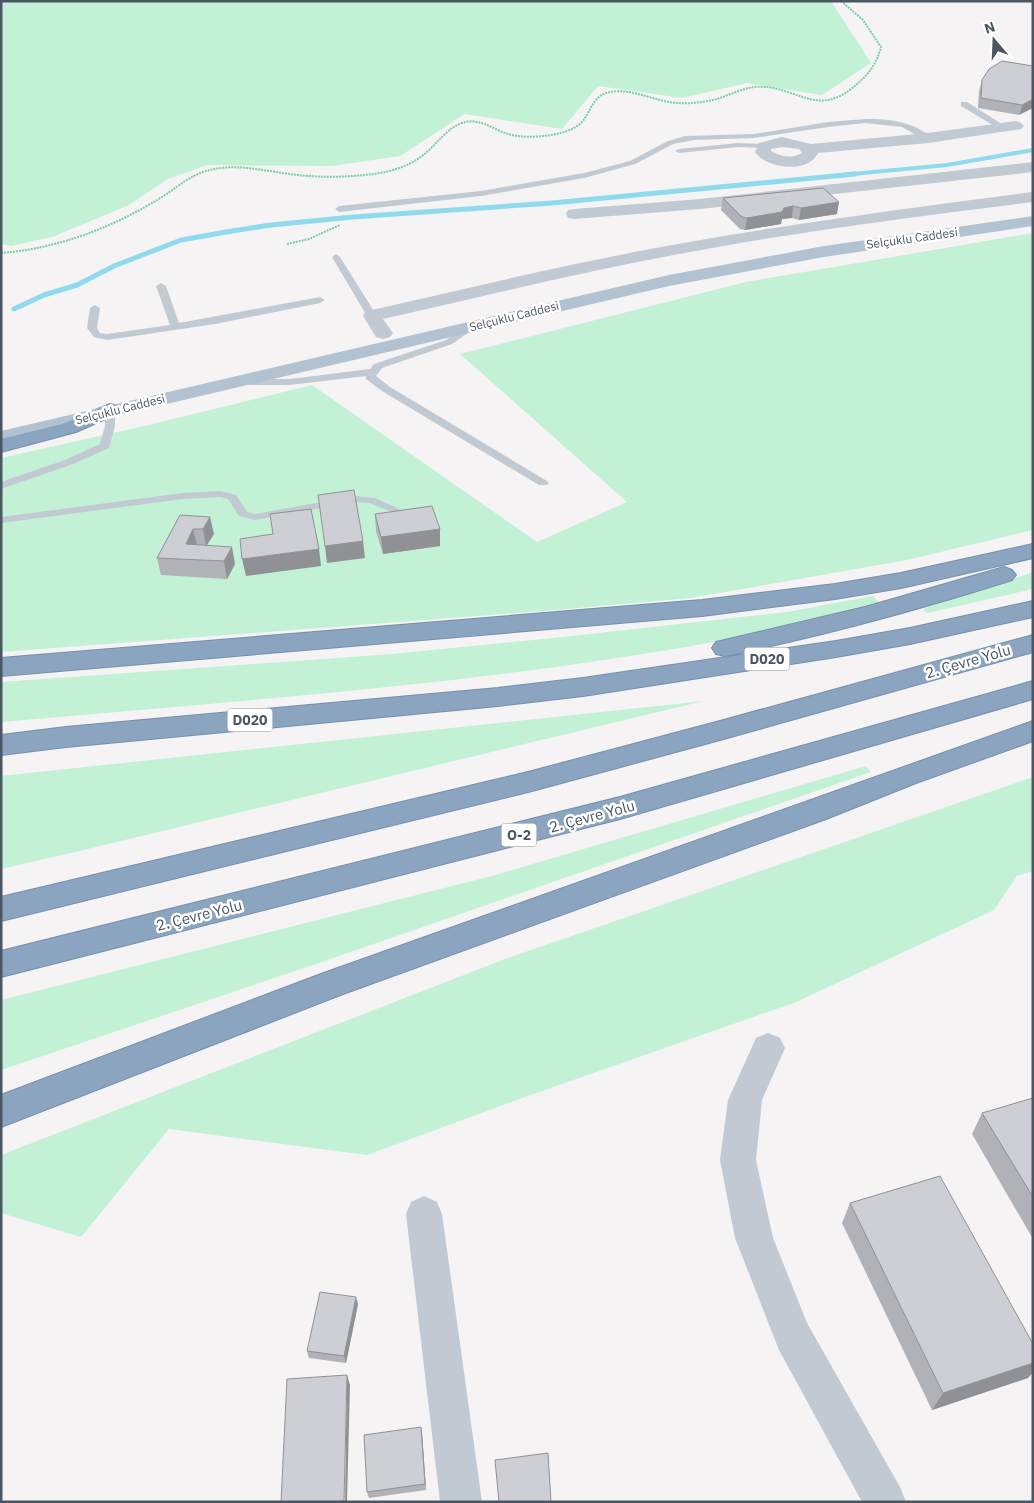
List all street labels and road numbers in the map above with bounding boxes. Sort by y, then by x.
street label: Selçuklu Caddesi [865,224,959,252]
street label: Selçuklu Caddesi [467,298,561,334]
street label: Selçuklu Caddesi [73,391,167,427]
street label: 2. Çevre Yolu [923,640,1013,682]
road number: D020 [744,648,790,671]
road number: D020 [228,708,272,732]
street label: 2. Çevre Yolu [547,795,637,837]
road number: O-2 [502,824,536,846]
street label: 2. Çevre Yolu [154,895,244,935]

